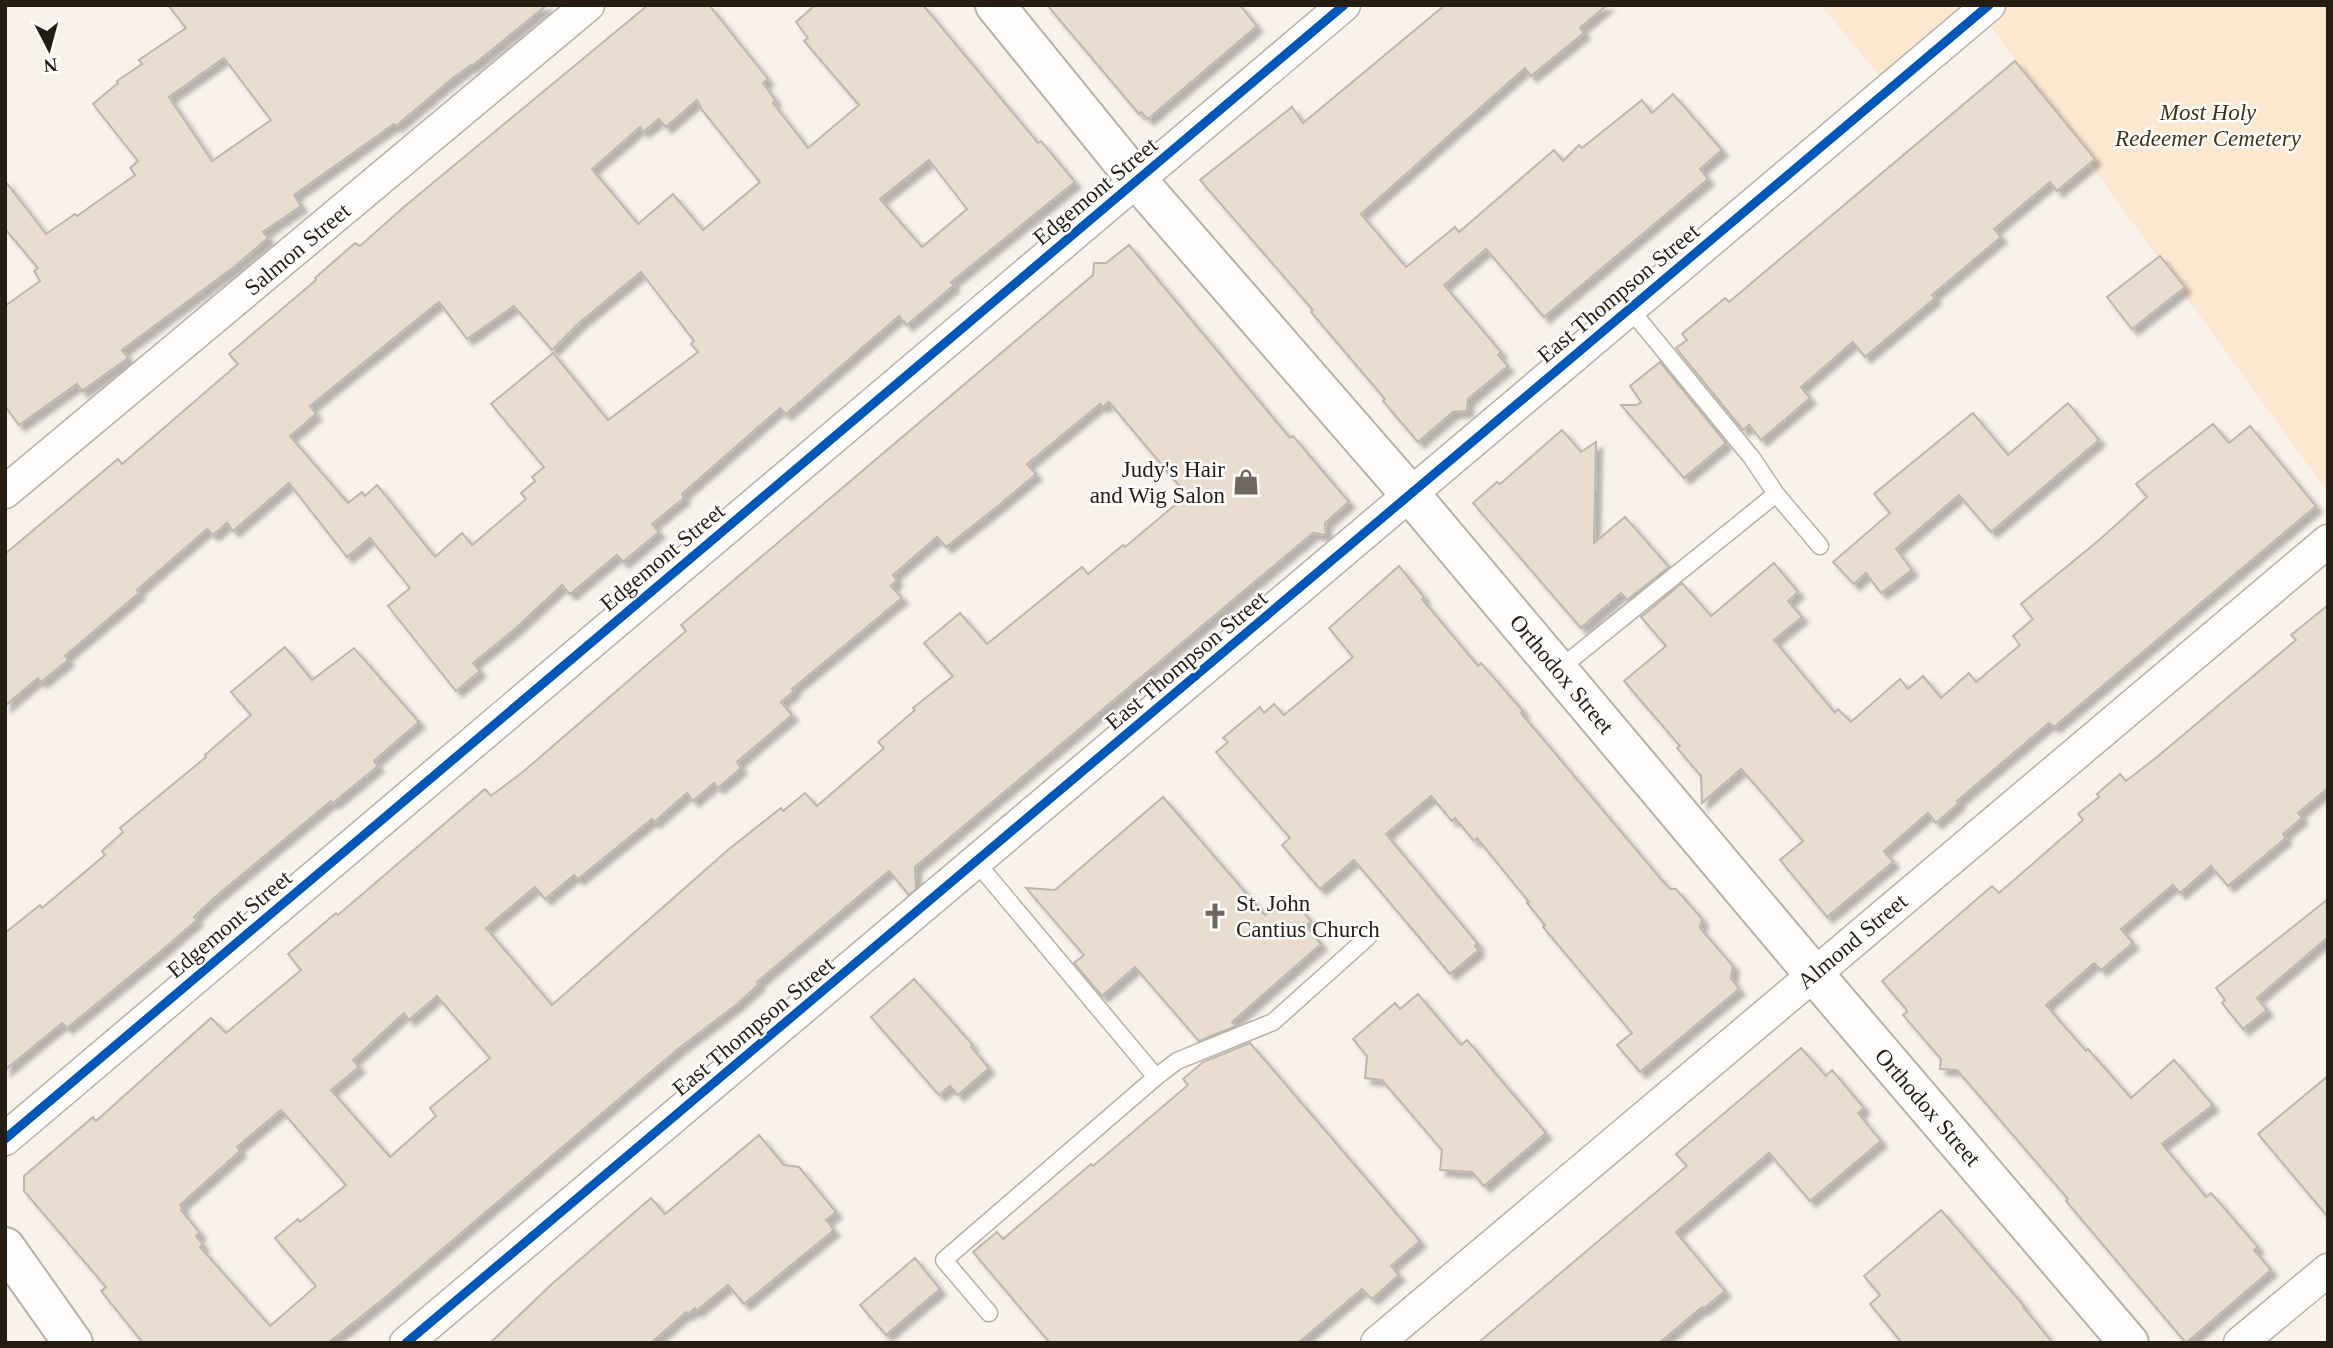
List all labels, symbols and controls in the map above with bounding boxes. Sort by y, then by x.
north arrow [14,14,84,84]
text: N [43,54,59,77]
park label: Most Holy Redeemer Cemetery [2114,100,2302,151]
street label: Edgemont Street [1028,132,1163,250]
street label: Salmon Street [240,198,355,301]
street label: East Thompson Street [1533,218,1704,368]
place label: Judy's Hair and Wig Salon [1090,457,1225,508]
shop icon: Judy's Hair and Wig Salon [1231,467,1261,497]
street label: Edgemont Street [595,498,730,616]
street label: East Thompson Street [1101,585,1272,735]
street label: Orthodox Street [1505,610,1619,739]
street label: Edgemont Street [162,865,297,983]
street label: Almond Street [1793,888,1912,994]
place label: St. John Cantius Church [1236,891,1380,942]
church icon: St. John Cantius Church [1200,901,1230,931]
street label: East Thompson Street [668,951,839,1101]
street label: Orthodox Street [1870,1043,1986,1172]

